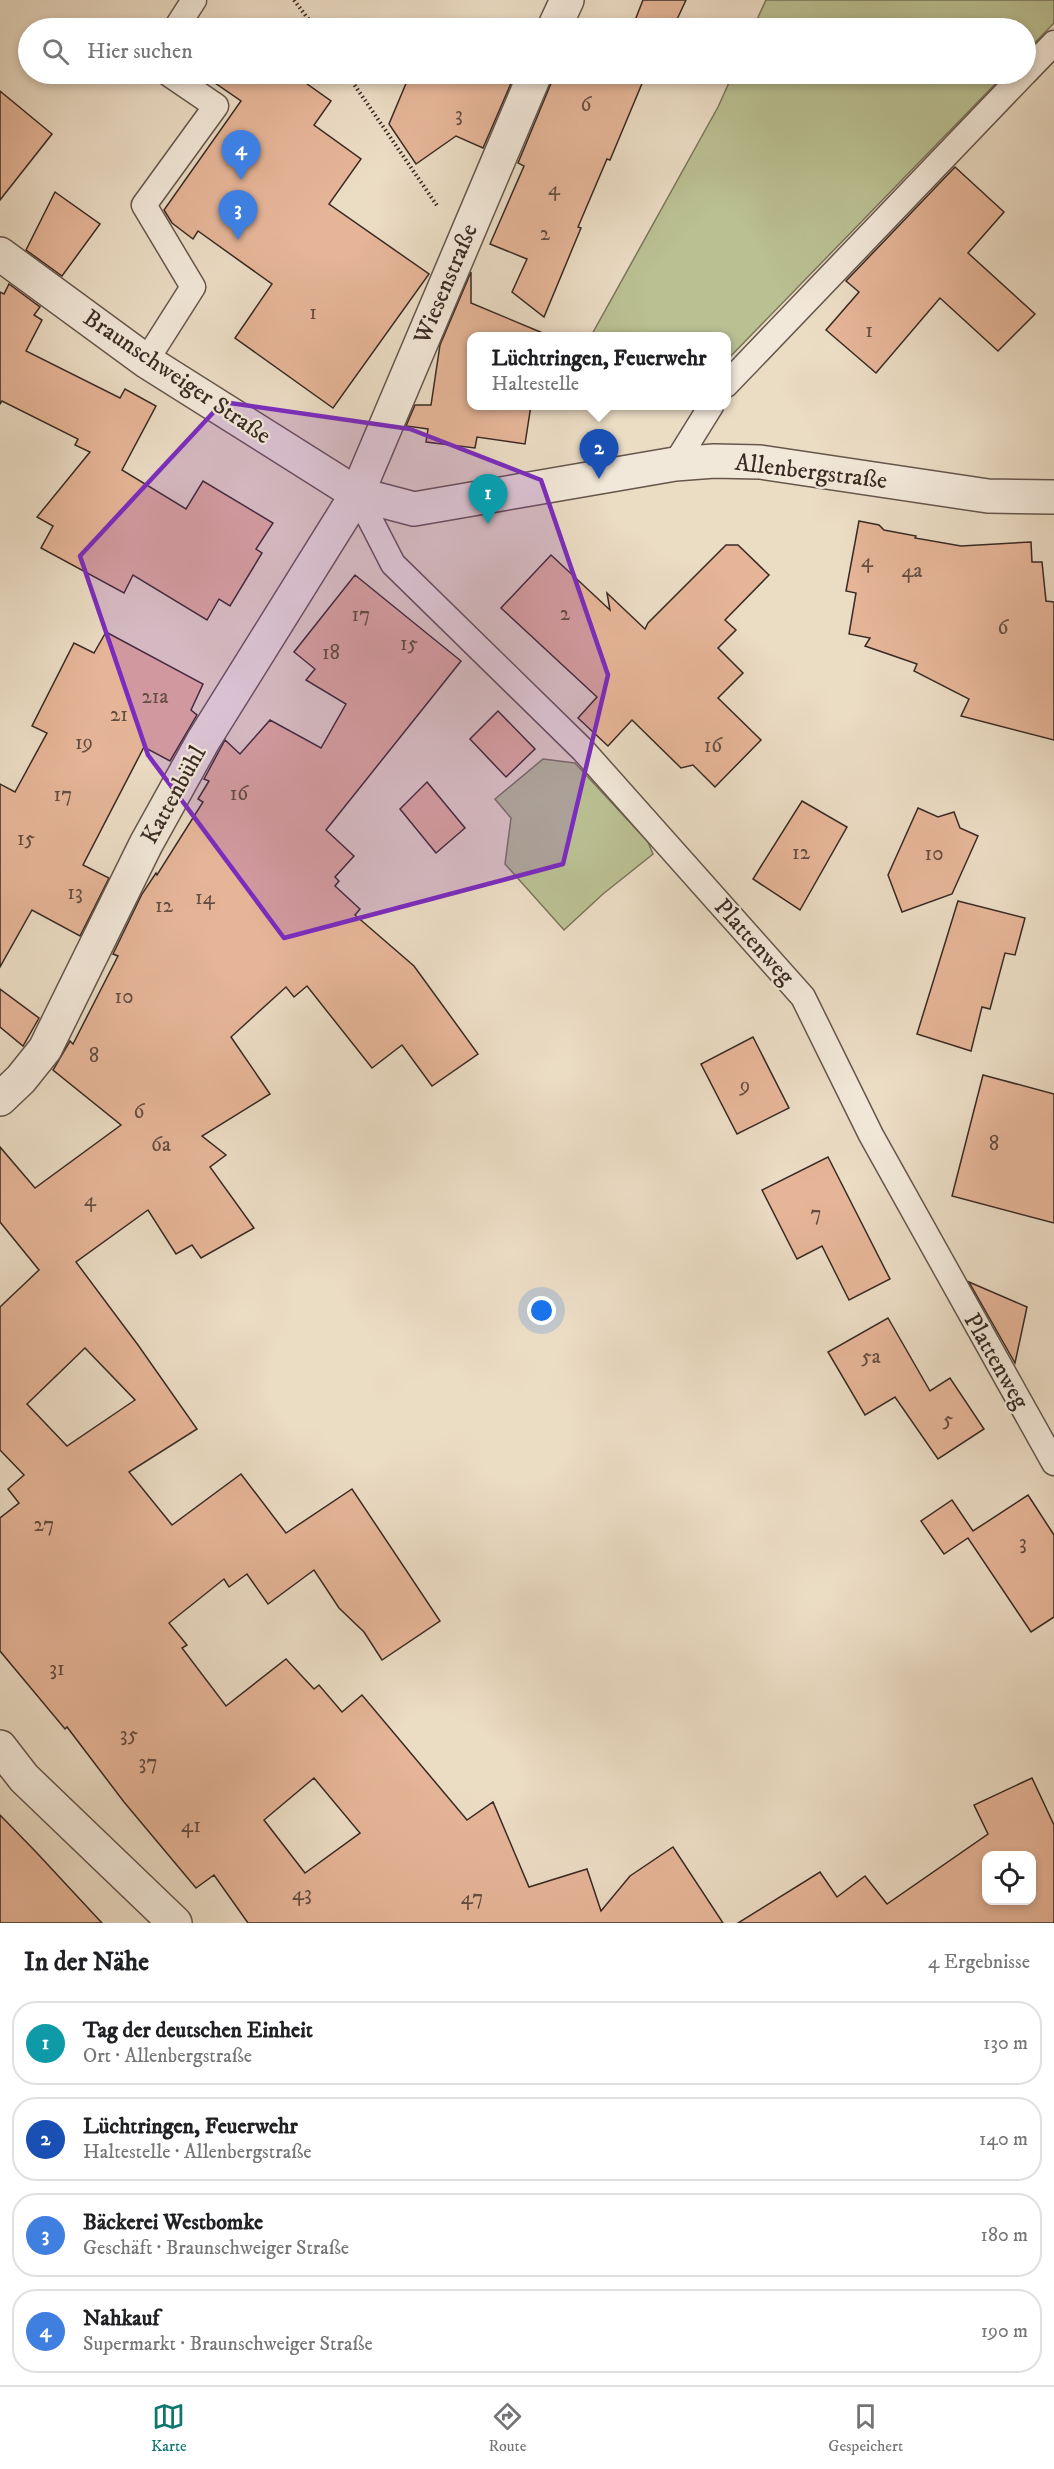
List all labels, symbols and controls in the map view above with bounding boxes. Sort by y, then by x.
search box [18,18,1036,84]
icon: search [39,35,72,68]
text: Hier suchen [87,38,193,65]
house number: 6 [581,92,593,118]
house number: 3 [455,102,463,128]
pin: 4 [222,130,260,180]
house number: 4 [548,176,561,202]
pin: 3 [218,190,258,240]
street label: Wiesenstraße [407,219,485,350]
house number: 2 [540,221,551,247]
house number: 1 [309,300,317,326]
street label: Braunschweiger Straße [77,303,277,451]
house number: 1 [865,318,873,344]
popup [467,332,731,410]
text: Lüchtringen, Feuerwehr [492,345,706,372]
text: Haltestelle [492,372,579,397]
pin: 2 [580,430,618,479]
street label: Allenbergstraße [733,448,889,496]
pin: 1 [468,474,508,524]
house number: 4 [861,548,874,574]
house number: 4a [901,558,923,584]
house number: 2 [560,601,571,627]
house number: 17 [352,602,370,628]
house number: 6 [998,615,1010,641]
house number: 15 [400,631,418,657]
house number: 18 [322,640,340,666]
house number: 21a [142,684,169,710]
house number: 21 [110,702,128,728]
house number: 19 [75,730,93,756]
house number: 16 [704,733,723,759]
street label: Kattenbühl [135,740,214,849]
house number: 16 [230,781,249,807]
house number: 17 [54,782,72,808]
house number: 15 [17,826,35,852]
house number: 12 [792,840,811,866]
house number: 10 [925,841,943,867]
house number: 13 [67,880,83,906]
house number: 14 [195,885,216,911]
house number: 12 [155,893,174,919]
street label: Plattenweg [707,893,801,992]
house number: 10 [115,984,133,1010]
house number: 8 [89,1043,99,1069]
house number: 9 [739,1073,750,1099]
house number: 6 [134,1099,146,1125]
house number: 8 [989,1131,999,1157]
house number: 6a [151,1132,171,1158]
house number: 4 [84,1187,97,1213]
house number: 7 [810,1201,822,1227]
your location [527,1296,556,1325]
street label: Plattenweg [957,1308,1036,1415]
house number: 5a [861,1344,881,1370]
house number: 5 [943,1407,953,1433]
house number: 27 [34,1512,54,1538]
house number: 3 [1019,1530,1027,1556]
house number: 31 [49,1656,65,1682]
house number: 35 [120,1722,138,1748]
house number: 37 [139,1750,157,1776]
house number: 41 [181,1813,201,1839]
map controls [982,1851,1036,1905]
button: locate [982,1851,1036,1905]
house number: 43 [292,1881,312,1907]
house number: 47 [461,1885,483,1911]
text: In der Nähe [24,1946,149,1979]
text: 4 Ergebnisse [928,1950,1030,1975]
text: Tag der deutschen Einheit [83,2017,313,2044]
text: 1 [42,2031,49,2056]
text: 130 m [983,2031,1028,2056]
text: Ort · Allenbergstraße [83,2044,252,2069]
text: Lüchtringen, Feuerwehr [83,2113,298,2140]
text: 2 [41,2127,50,2152]
text: 140 m [979,2127,1028,2152]
text: Haltestelle · Allenbergstraße [83,2140,312,2165]
text: Bäckerei Westbomke [83,2209,263,2236]
text: 3 [42,2223,49,2248]
text: 180 m [981,2223,1028,2248]
text: Geschäft · Braunschweiger Straße [83,2236,349,2261]
text: Nahkauf [83,2305,159,2332]
text: 4 [40,2319,51,2344]
text: 190 m [981,2319,1028,2344]
text: Supermarkt · Braunschweiger Straße [83,2332,373,2357]
tab: Karte [151,2400,187,2456]
tab: Route [489,2400,526,2456]
tab: Gespeichert [828,2400,903,2456]

